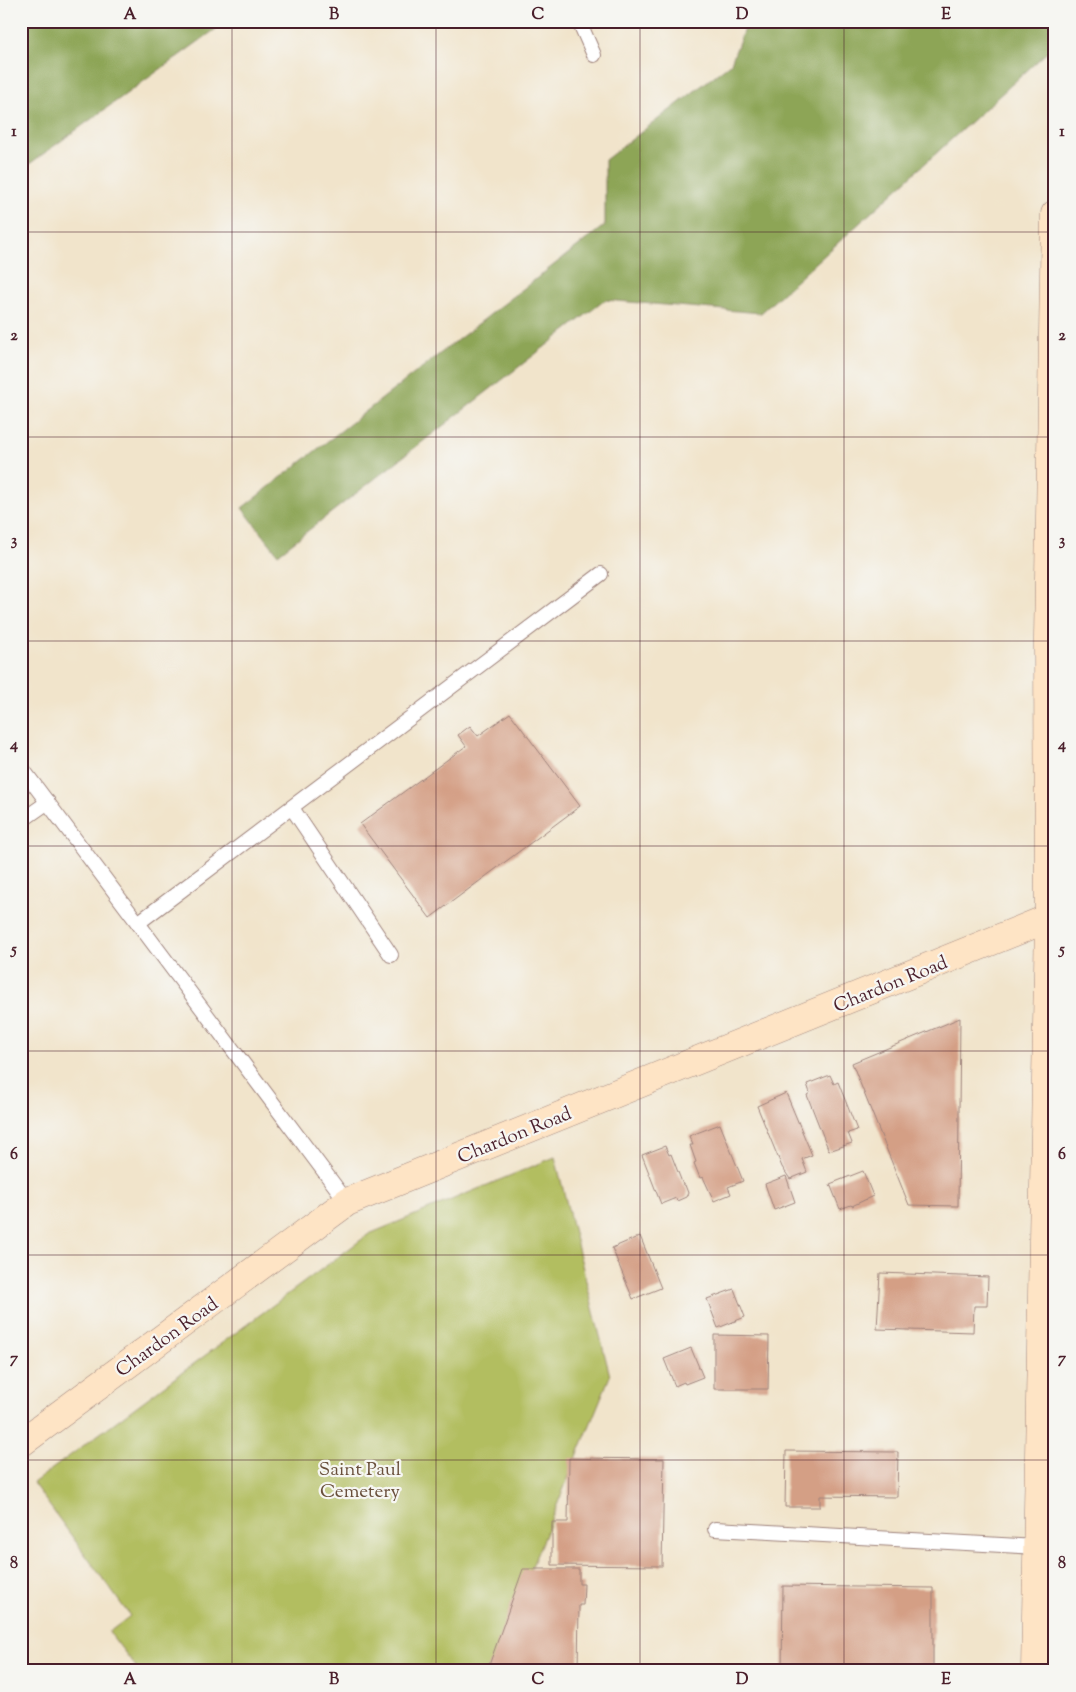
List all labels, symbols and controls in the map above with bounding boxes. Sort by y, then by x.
text: A [124,4,137,27]
text: B [329,4,339,27]
text: C [532,4,545,27]
text: D [736,4,749,27]
text: E [941,4,951,27]
text: 1 [11,121,17,144]
text: 1 [1059,121,1065,144]
text: 2 [10,325,18,348]
text: 2 [1058,325,1066,348]
text: 3 [11,530,18,553]
text: 3 [1059,530,1066,553]
text: 4 [9,734,18,757]
text: 4 [1057,734,1066,757]
text: 5 [9,939,17,962]
text: 5 [1057,939,1065,962]
street label: Chardon Road [830,950,952,1021]
street label: Chardon Road [454,1101,576,1172]
text: 6 [10,1144,18,1167]
text: 6 [1058,1144,1066,1167]
street label: Chardon Road [111,1291,225,1385]
text: 7 [10,1348,19,1371]
text: 7 [1058,1348,1067,1371]
park label: Saint Paul Cemetery [319,1457,401,1506]
text: 8 [10,1553,18,1576]
text: 8 [1058,1553,1066,1576]
text: A [124,1669,137,1692]
text: B [329,1669,339,1692]
text: C [532,1669,545,1692]
text: D [736,1669,749,1692]
text: E [941,1669,951,1692]

